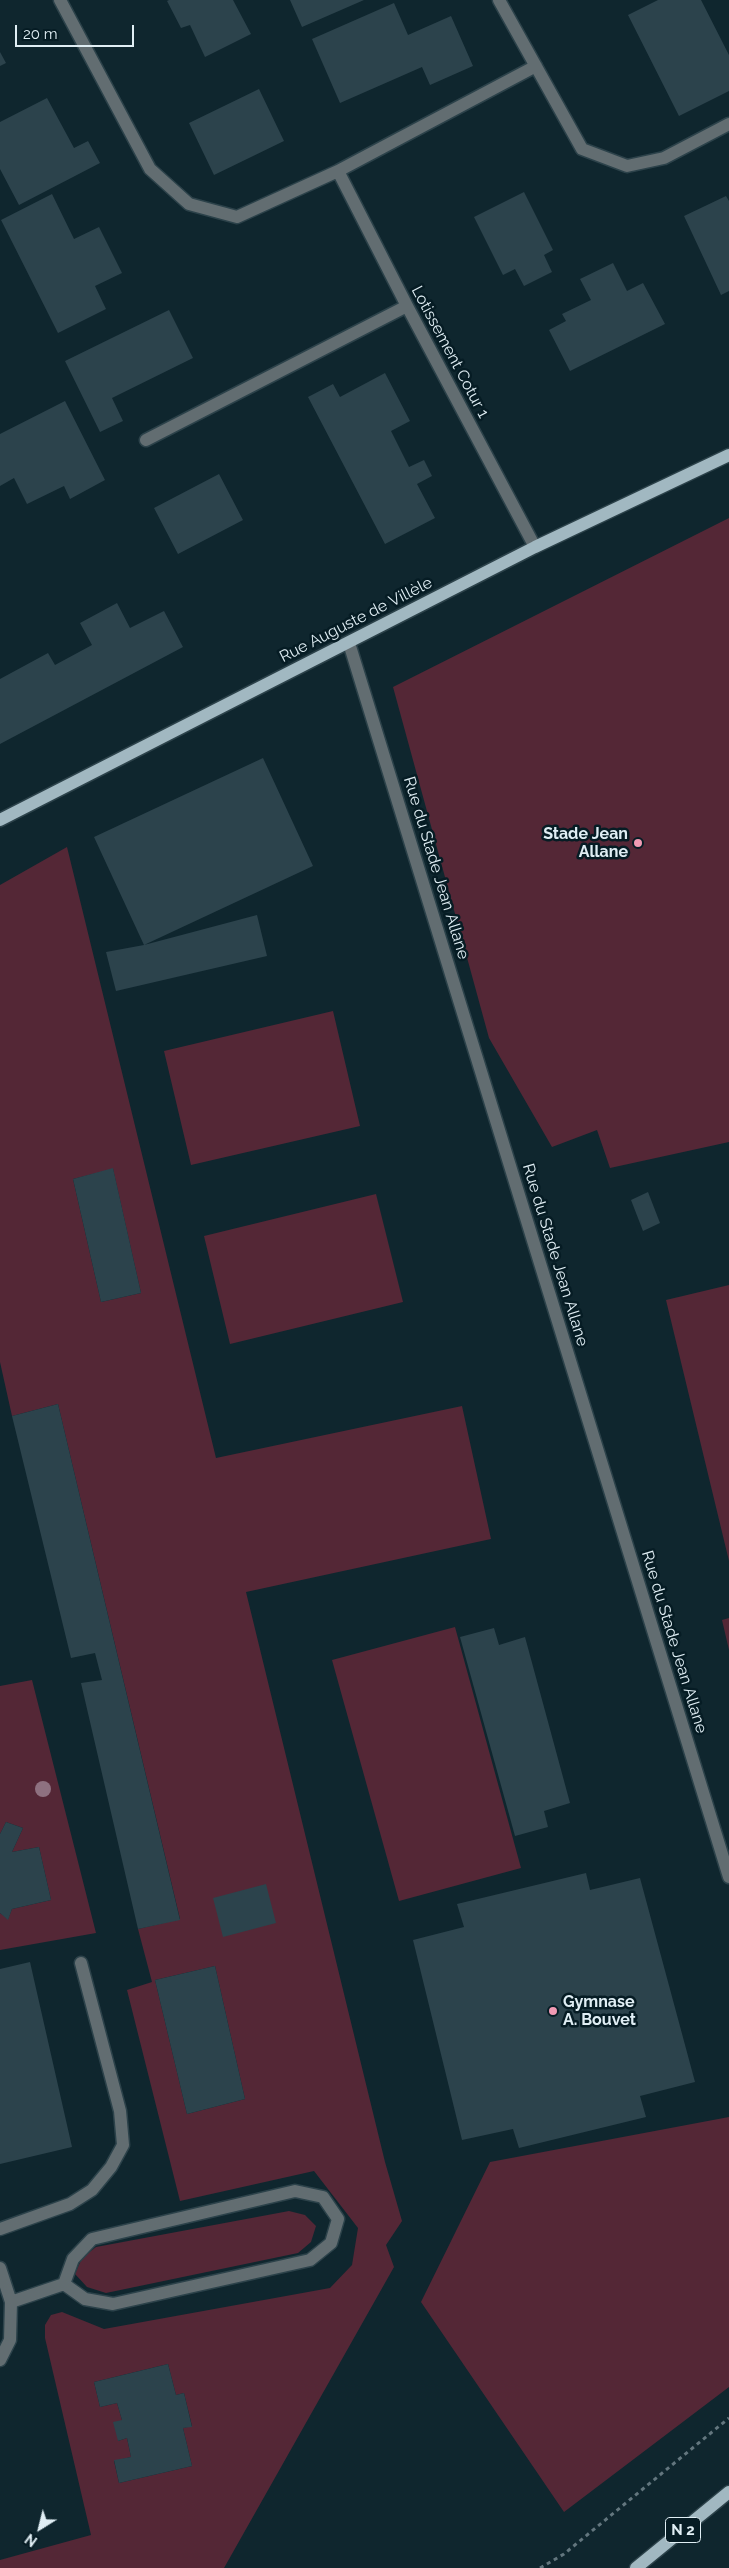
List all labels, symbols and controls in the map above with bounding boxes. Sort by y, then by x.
scale bar [18,15,136,47]
text: 20 m [23,25,58,43]
street label: Lotissement Cotur 1 [407,283,493,421]
street label: Rue Auguste de Villèle [276,573,436,667]
street label: Rue du Stade Jean Allane [399,774,473,962]
place label: Stade Jean Allane [543,824,628,862]
marker: Stade Jean Allane [632,837,644,849]
street label: Rue du Stade Jean Allane [518,1161,592,1349]
street label: Rue du Stade Jean Allane [637,1548,711,1736]
place label: Gymnase A. Bouvet [563,1992,636,2030]
marker: Gymnase A. Bouvet [547,2005,559,2017]
north arrow [15,2503,65,2553]
road number: N 2 [666,2518,700,2542]
text: N [22,2531,40,2550]

